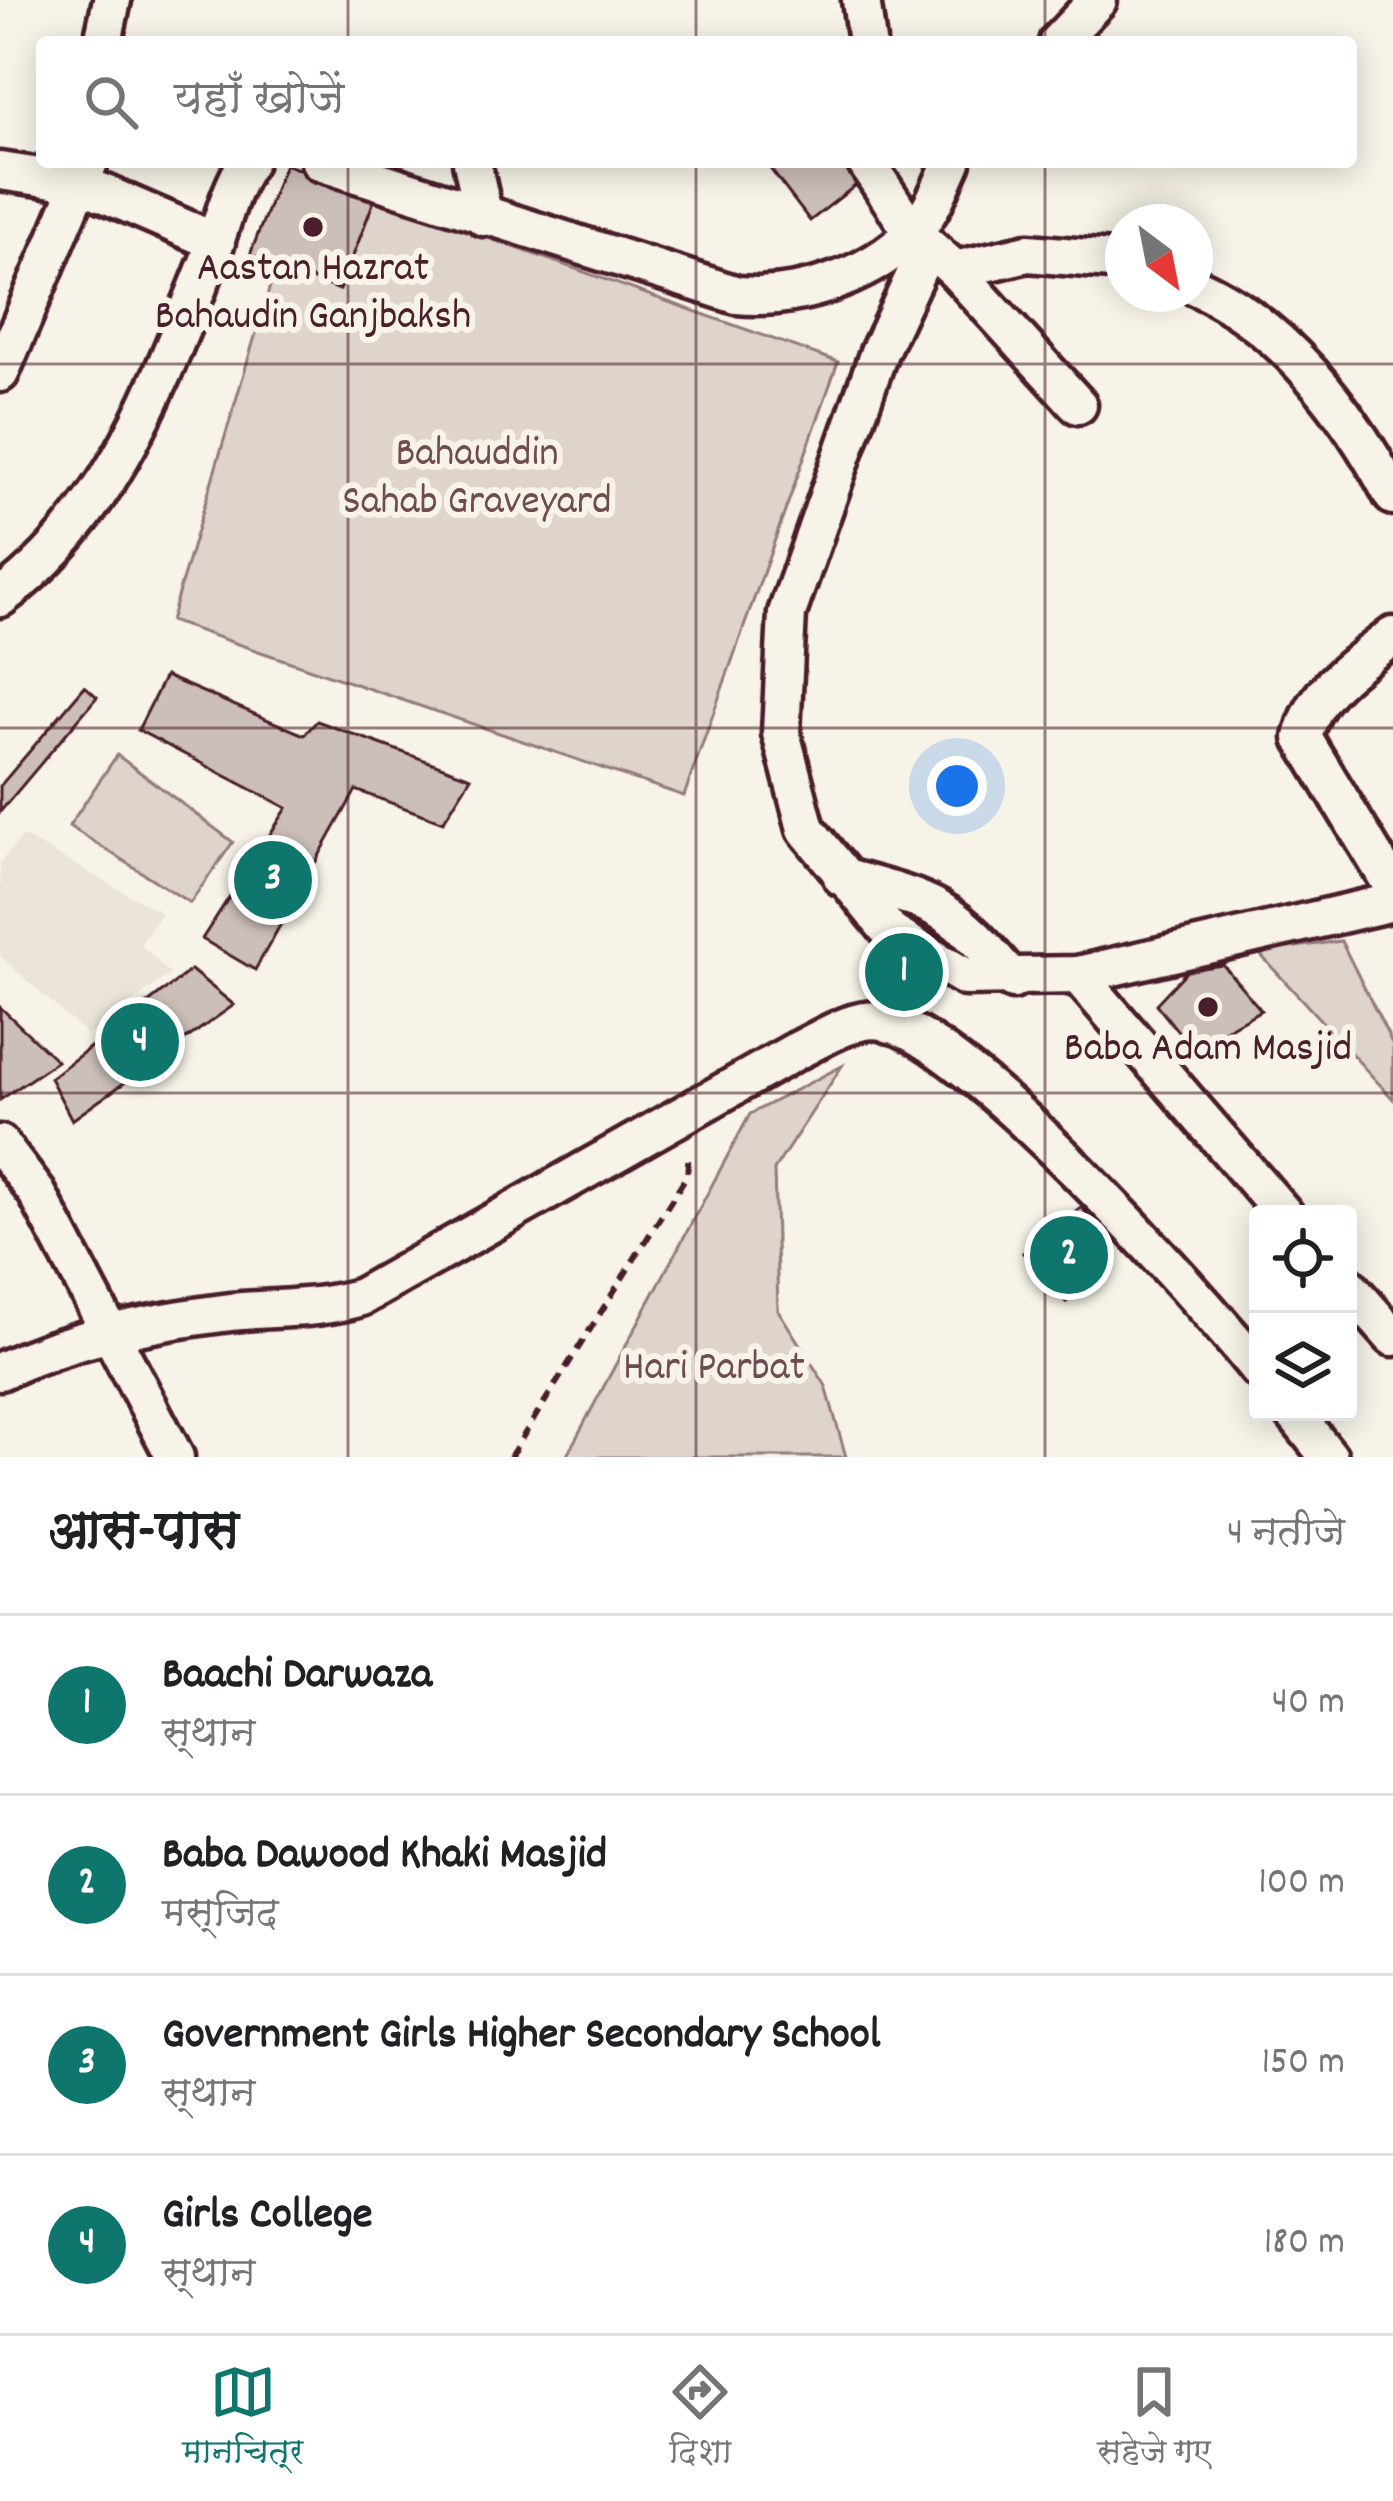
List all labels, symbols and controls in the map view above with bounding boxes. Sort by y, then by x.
search box [36,36,1357,168]
icon: search [78,69,144,135]
text: यहाँ खोजें [174,70,344,134]
north arrow [1105,204,1213,312]
marker: Aastan Hazrat Bahaudin Ganjbaksh [300,214,326,240]
place label: Aastan Hazrat Bahaudin Ganjbaksh [155,241,471,349]
park label: Bahauddin Sahab Graveyard [342,426,612,534]
your location [927,756,987,816]
pin: 3 [234,835,312,925]
pin: 1 [865,927,943,1017]
marker: Baba Adam Masjid [1195,994,1221,1020]
pin: 4 [101,997,179,1087]
place label: Baba Adam Masjid [1064,1021,1352,1081]
map controls [1249,1205,1357,1421]
button: locate [1249,1205,1357,1313]
pin: 2 [1030,1210,1108,1300]
button: layers [1249,1313,1357,1421]
park label: Hari Parbat [623,1340,805,1400]
text: आस-पास [48,1499,239,1571]
text: 4 नतीजे [1227,1508,1345,1563]
text: Baachi Darwaza [162,1645,432,1709]
text: 1 [83,1677,91,1732]
text: 40 m [1272,1677,1345,1732]
text: स्थान [162,1709,255,1764]
text: Baba Dawood Khaki Masjid [162,1825,607,1889]
text: 2 [78,1857,96,1912]
text: 100 m [1258,1857,1345,1912]
text: मस्जिद [162,1889,279,1944]
text: Government Girls Higher Secondary School [162,2005,881,2069]
text: 3 [78,2037,96,2092]
text: 150 m [1261,2037,1345,2092]
text: स्थान [162,2069,255,2124]
text: Girls College [162,2185,373,2249]
text: 4 [79,2217,95,2272]
text: 180 m [1264,2217,1345,2272]
text: स्थान [162,2249,255,2304]
tab: मानचित्र [182,2359,303,2478]
tab: दिशा [667,2359,733,2478]
tab: सहेजे गए [1097,2359,1211,2478]

